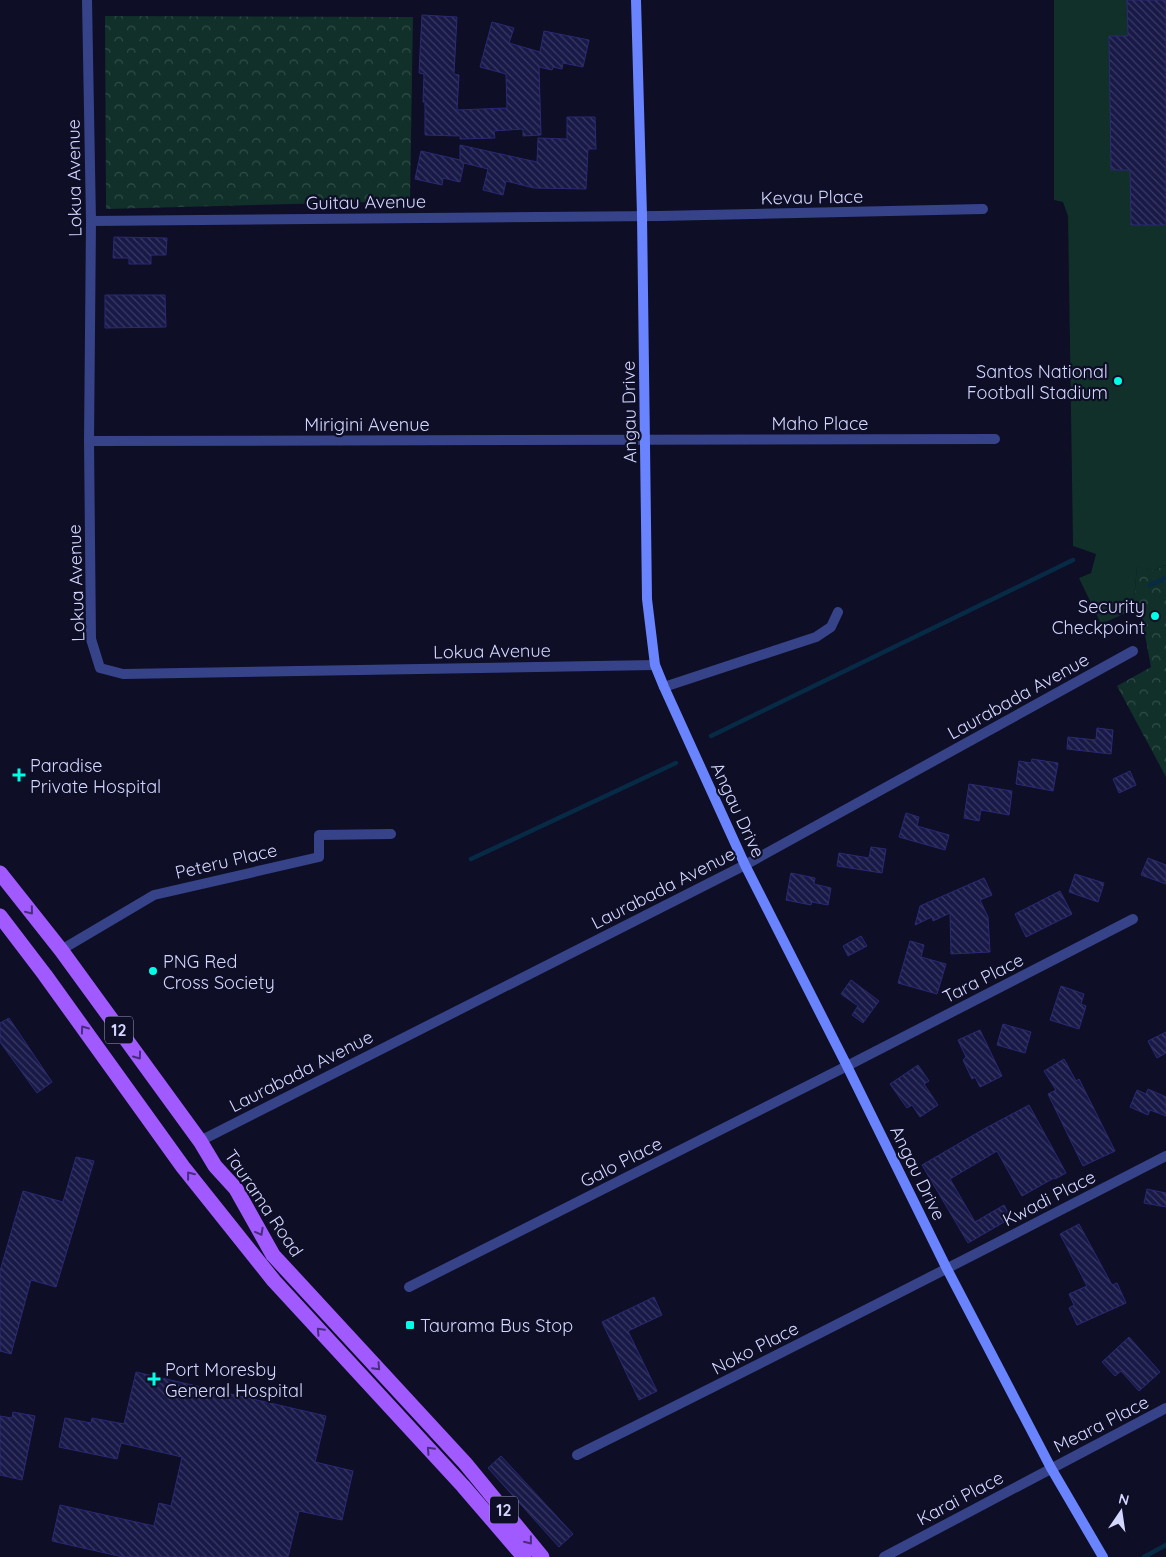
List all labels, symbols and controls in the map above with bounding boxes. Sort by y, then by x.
street label: Lokua Avenue [61,119,87,237]
street label: Kevau Place [761,185,863,209]
street label: Guitau Avenue [306,189,426,215]
place label: Santos National Football Stadium [967,360,1108,404]
street label: Angau Drive [617,361,641,463]
marker: Santos National Football Stadium [1112,375,1124,387]
street label: Maho Place [771,412,869,435]
street label: Mirigini Avenue [304,413,430,436]
street label: Lokua Avenue [62,524,90,642]
place label: Security Checkpoint [1052,595,1145,639]
marker: Security Checkpoint [1149,610,1161,622]
street label: Lokua Avenue [433,638,551,664]
street label: Laurabada Avenue [943,648,1093,744]
place label: Paradise Private Hospital [30,754,161,798]
street label: Angau Drive [706,759,770,861]
marker: Paradise Private Hospital [12,768,26,782]
street label: Peteru Place [173,838,279,884]
street label: Laurabada Avenue [587,842,739,934]
one-way arrow [25,905,33,914]
street label: Tara Place [939,948,1027,1008]
place label: PNG Red Cross Society [163,950,275,994]
marker: PNG Red Cross Society [147,965,159,977]
road number: 12 [105,1016,133,1044]
street label: Laurabada Avenue [225,1025,377,1117]
one-way arrow [81,1026,91,1035]
one-way arrow [132,1050,141,1060]
street label: Angau Drive [885,1122,951,1224]
street label: Galo Place [576,1132,666,1192]
street label: Taurama Road [220,1145,308,1261]
street label: Kwadi Place [999,1165,1099,1231]
one-way arrow [186,1172,195,1181]
one-way arrow [253,1226,263,1235]
place label: Taurama Bus Stop [420,1314,573,1337]
street label: Noko Place [708,1316,802,1380]
marker: Taurama Bus Stop [404,1319,416,1331]
one-way arrow [317,1327,326,1336]
place label: Port Moresby General Hospital [165,1358,303,1402]
one-way arrow [371,1362,380,1371]
marker: Port Moresby General Hospital [147,1372,161,1386]
street label: Meara Place [1050,1390,1152,1458]
one-way arrow [427,1447,436,1456]
street label: Karai Place [913,1466,1007,1530]
north arrow [1096,1487,1146,1537]
text: N [1117,1489,1131,1509]
road number: 12 [490,1496,518,1524]
one-way arrow [523,1535,532,1544]

